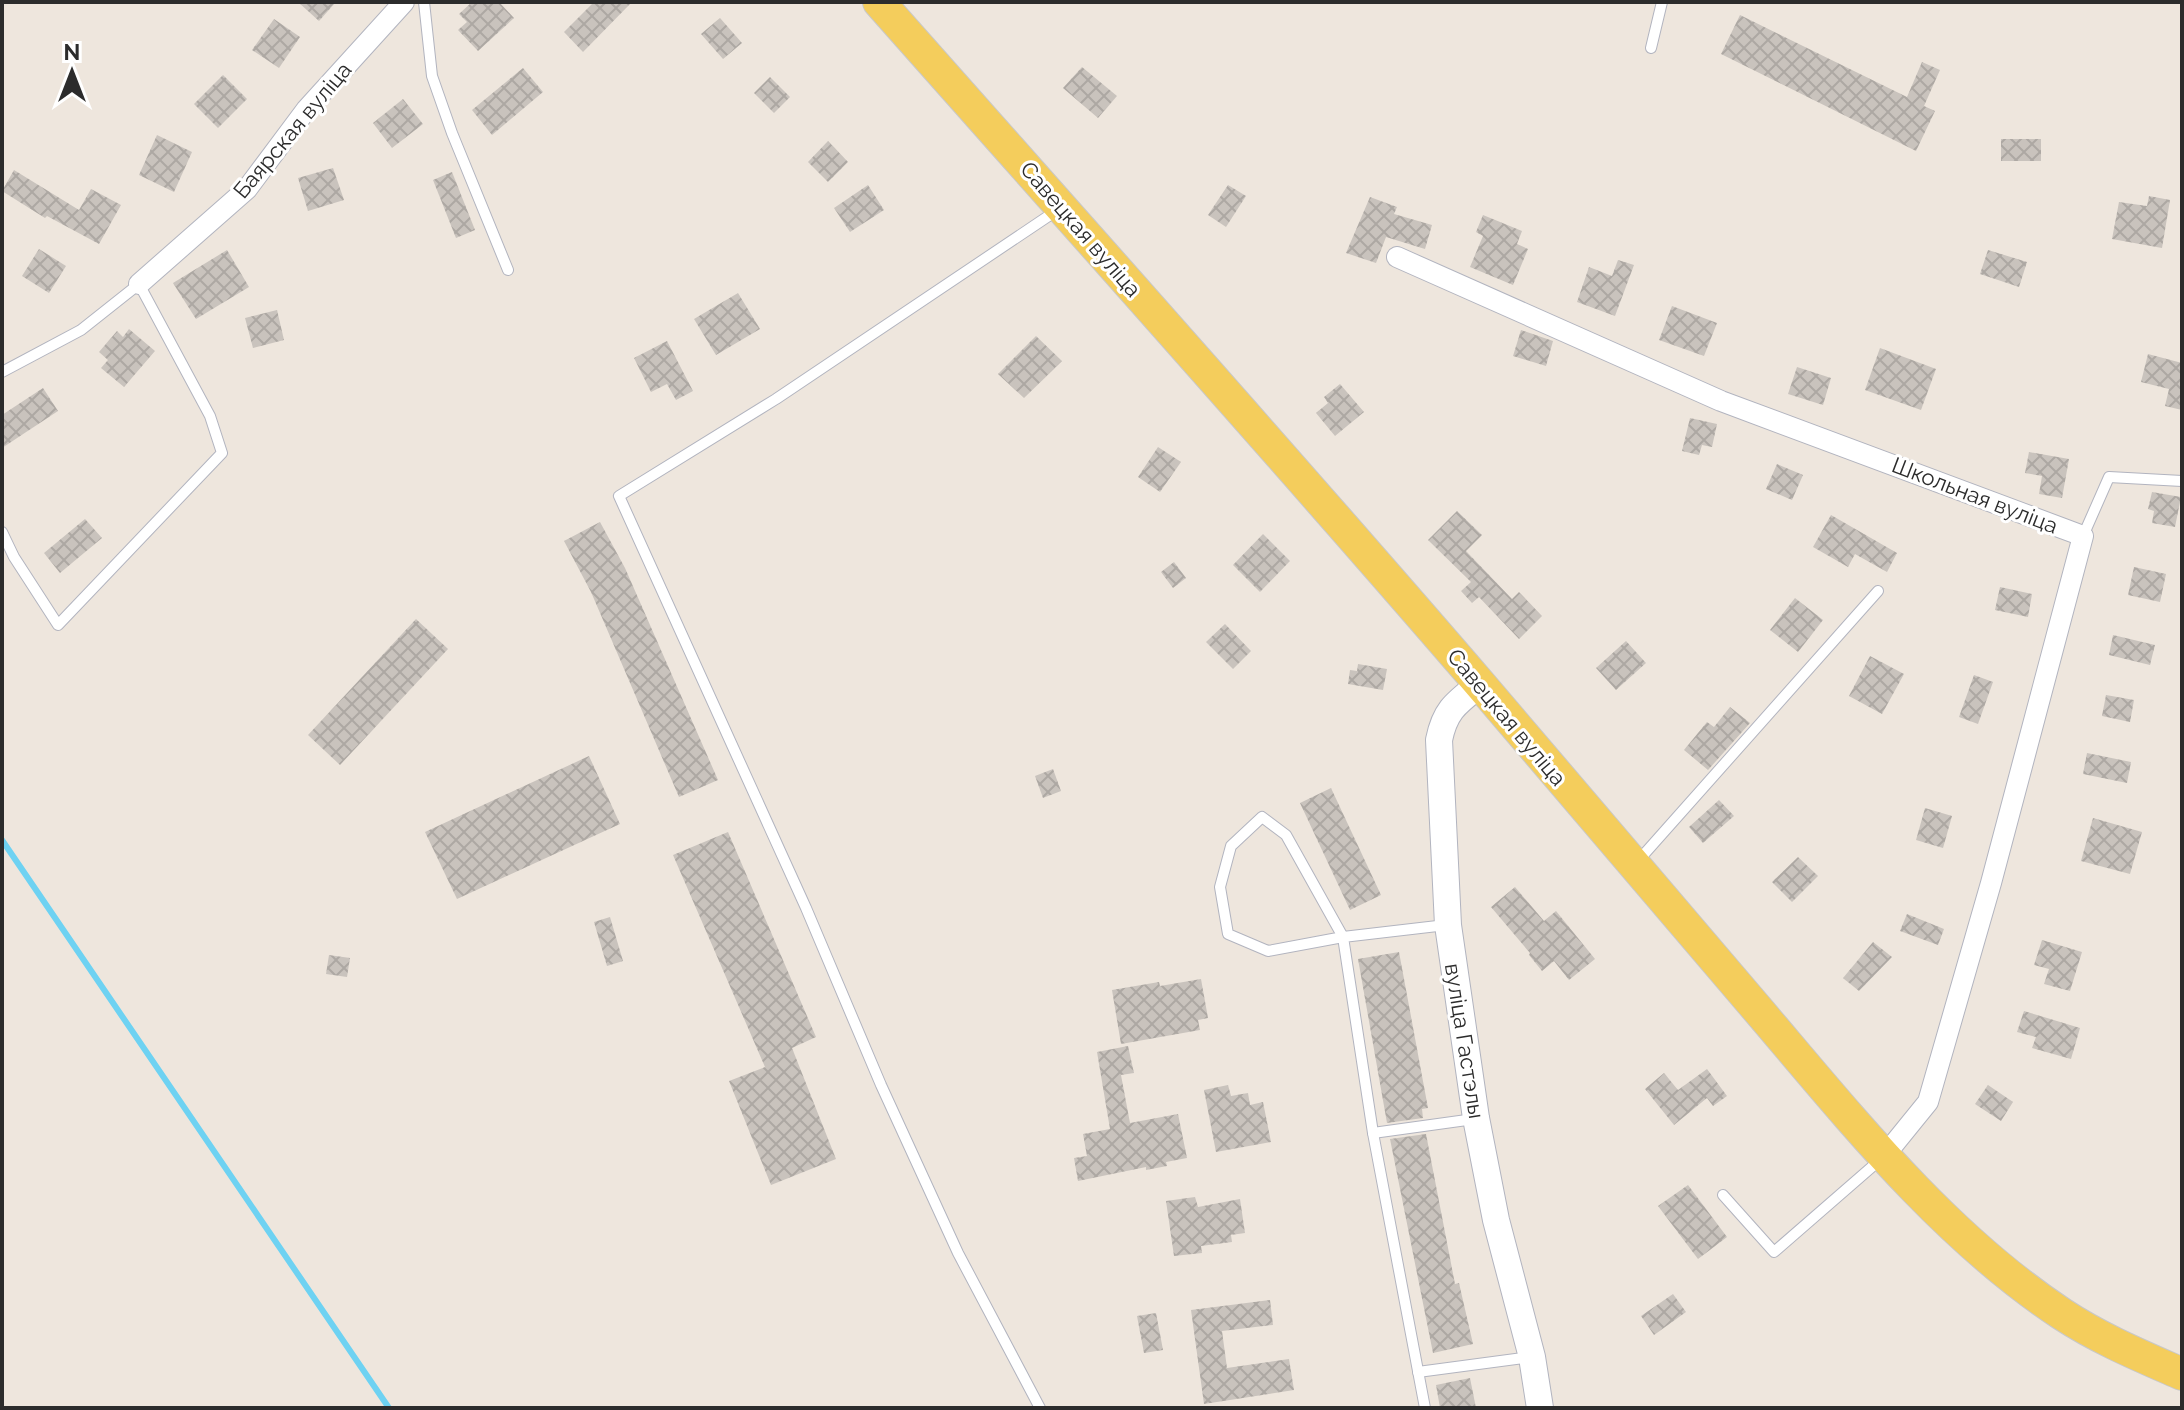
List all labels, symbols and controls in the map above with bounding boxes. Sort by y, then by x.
north arrow [32,32,112,112]
text: N [64,39,80,65]
street label: Баярская вуліца [228,57,356,203]
street label: Савецкая вуліца [1015,156,1147,302]
street label: Школьная вуліца [1888,451,2062,539]
street label: Савецкая вуліца [1442,643,1572,791]
street label: вуліца Гастэлы [1440,961,1490,1121]

